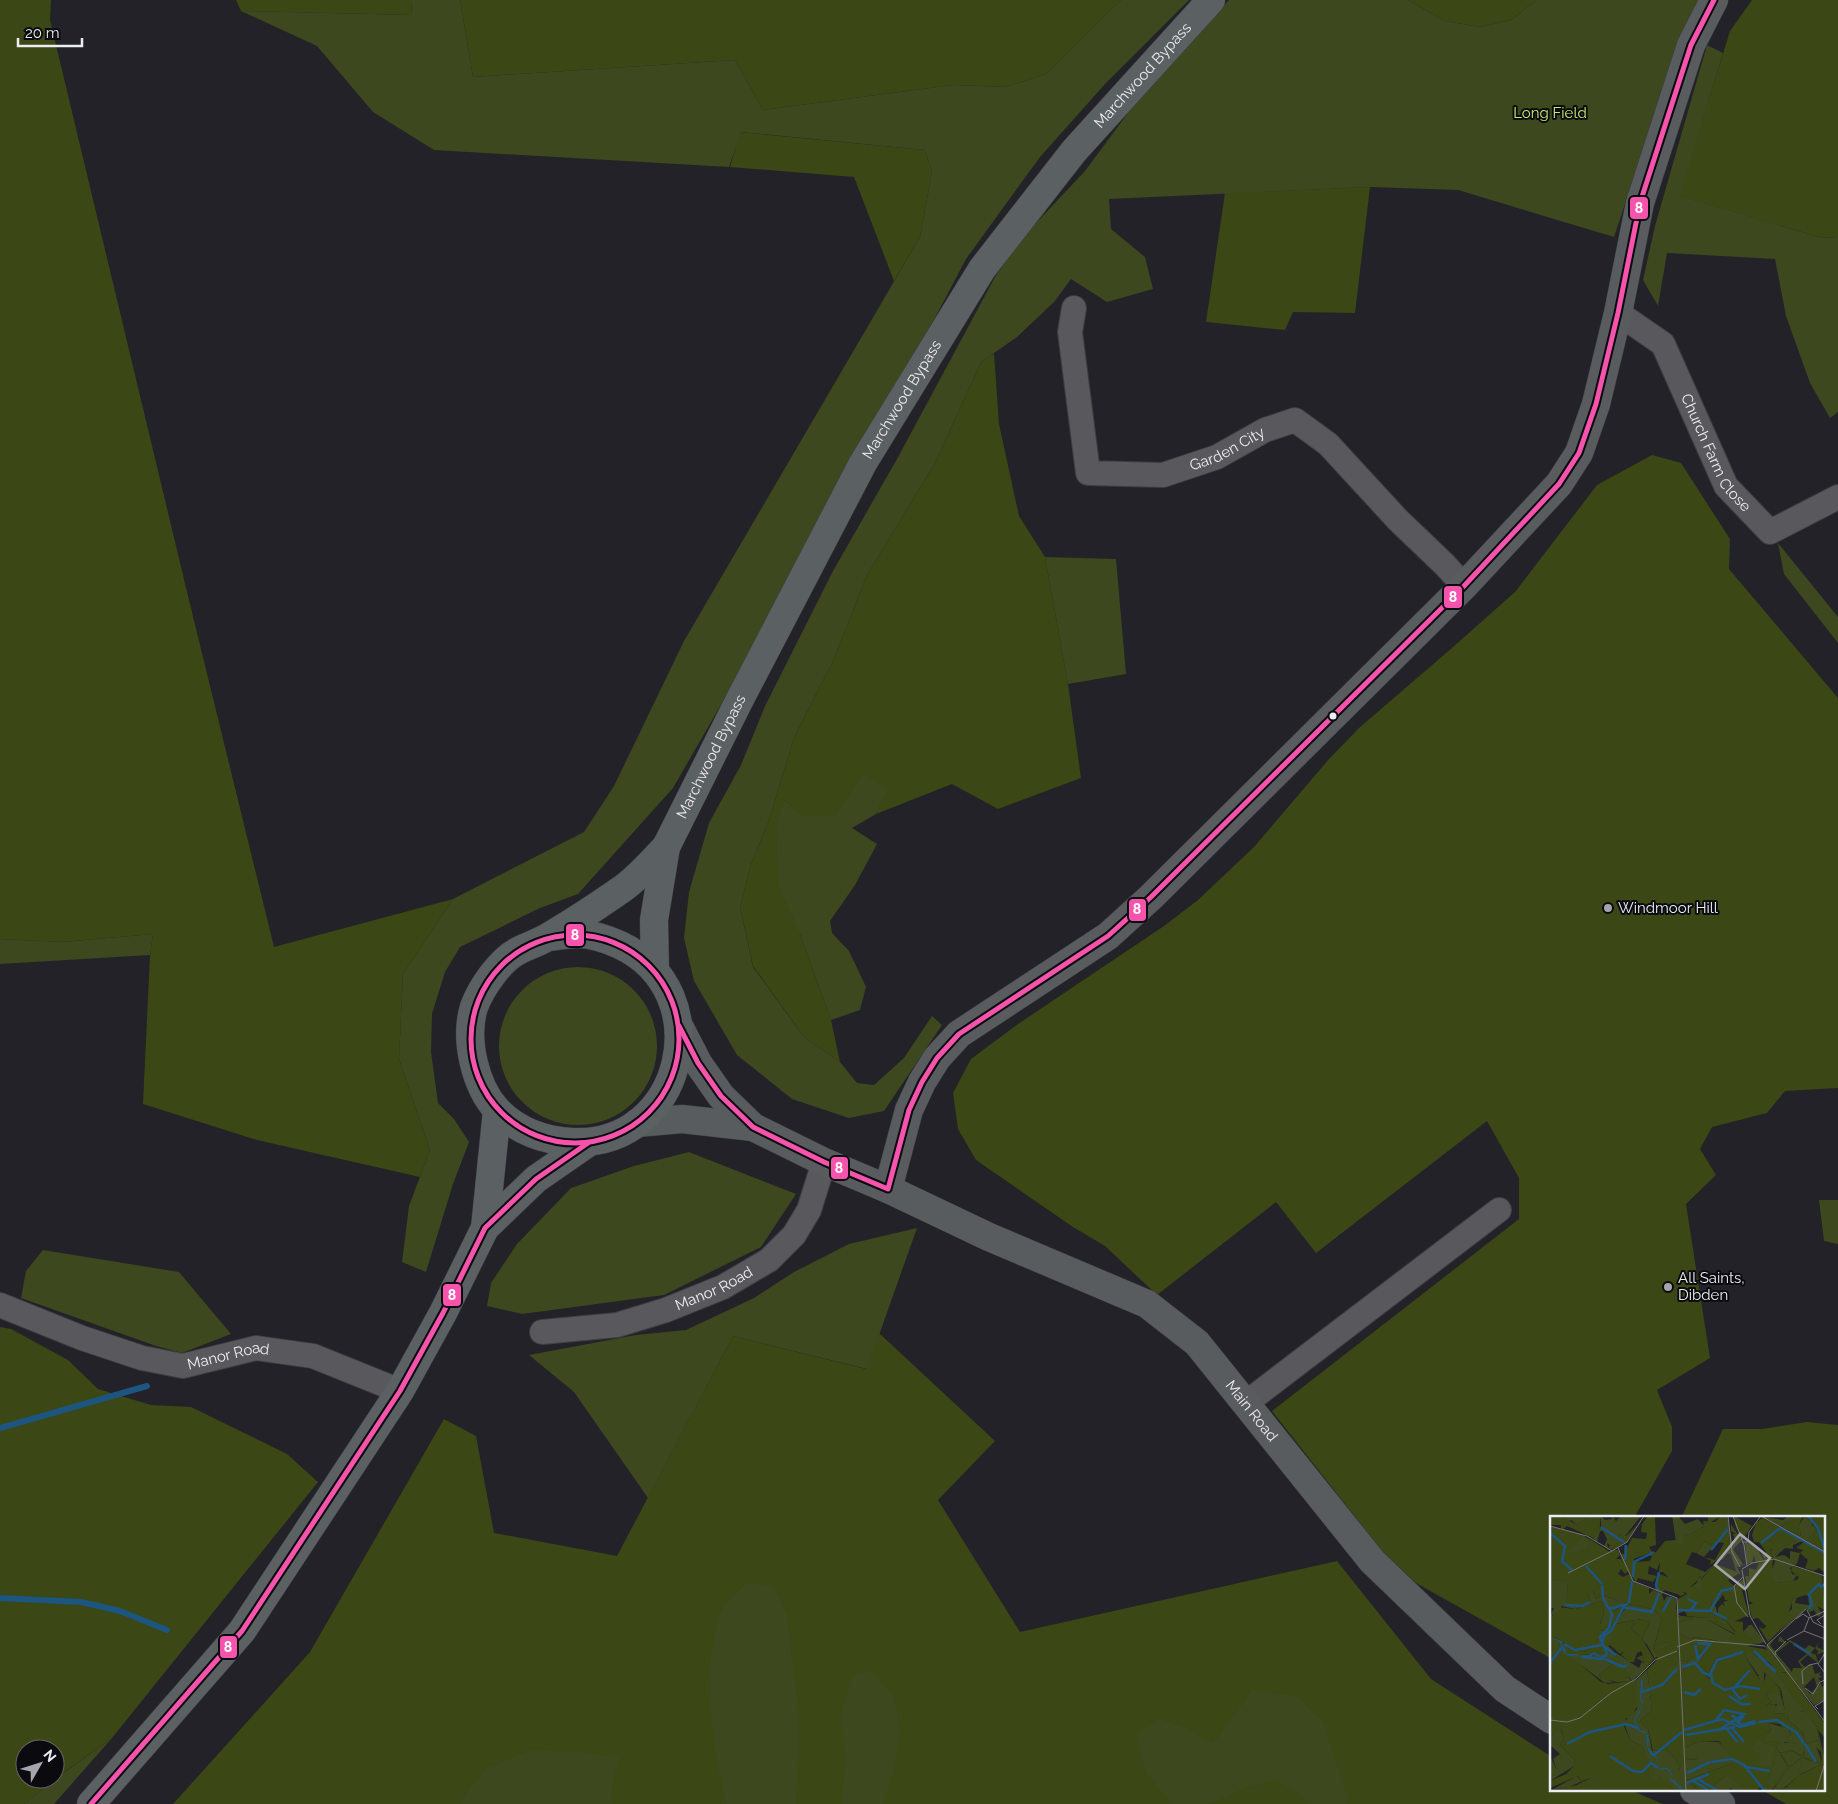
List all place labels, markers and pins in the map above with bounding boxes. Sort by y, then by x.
unlabelled marker [1328,711,1338,721]
place label: Windmoor Hill [1618,899,1719,917]
marker: Windmoor Hill [1602,902,1614,914]
place label: All Saints, Dibden [1678,1269,1745,1304]
marker: All Saints, Dibden [1662,1281,1674,1293]

